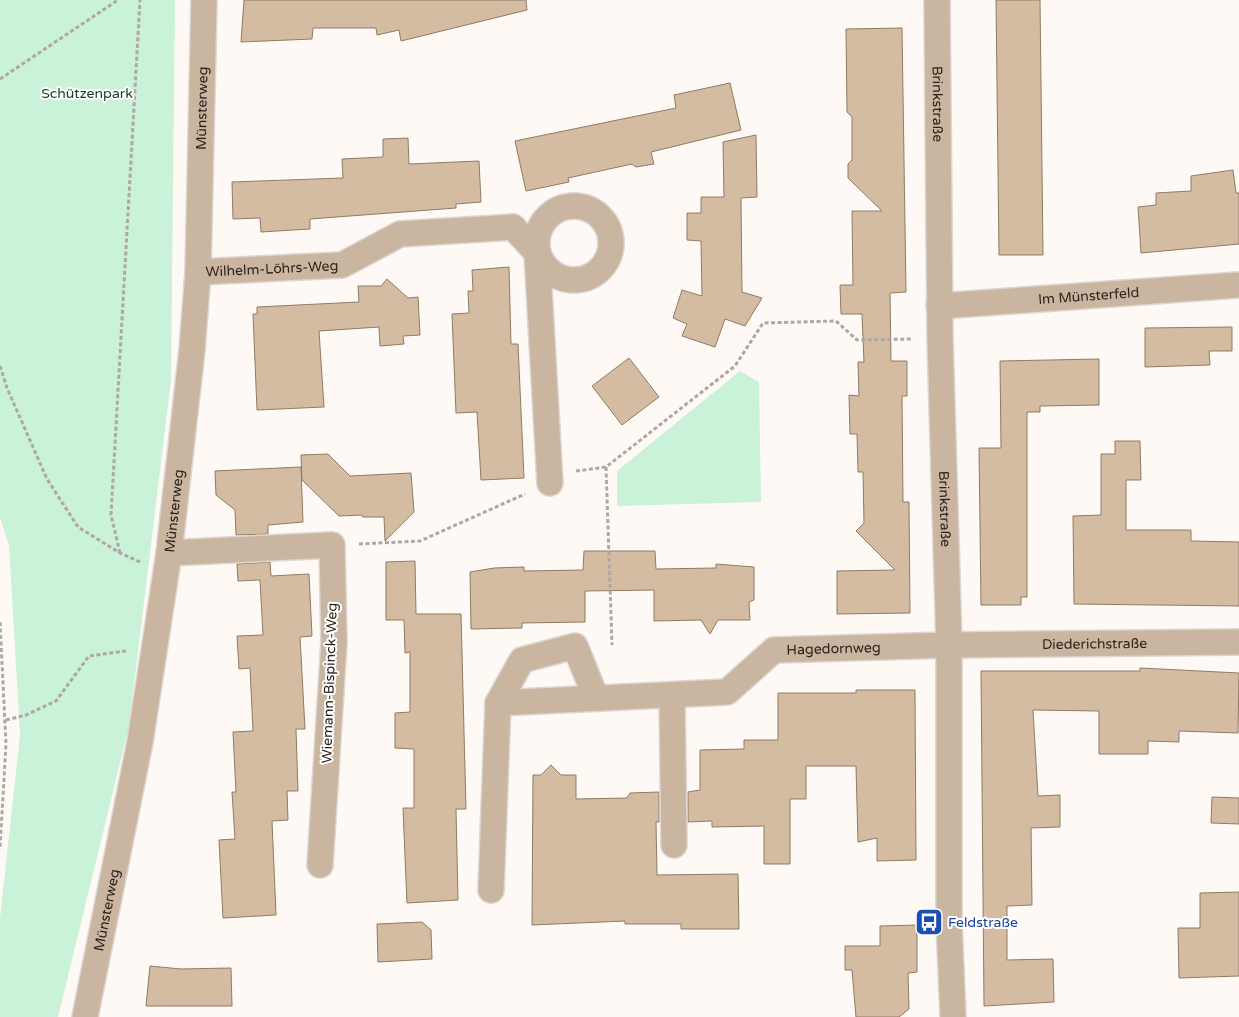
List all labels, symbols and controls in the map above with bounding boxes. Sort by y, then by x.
street label: Münsterweg [193,66,212,150]
street label: Brinkstraße [929,66,946,142]
park label: Schützenpark [41,85,133,102]
street label: Wilhelm-Löhrs-Weg [205,257,339,281]
street label: Im Münsterfeld [1038,284,1140,308]
street label: Münsterweg [161,469,187,553]
street label: Brinkstraße [935,471,954,547]
street label: Wiemann-Bispinck-Weg [318,602,341,764]
street label: Diederichstraße [1042,635,1147,653]
street label: Hagedornweg [786,639,881,659]
street label: Münsterweg [90,868,123,953]
bus stop icon: Feldstraße [914,907,944,937]
place label: Feldstraße [948,914,1018,931]

